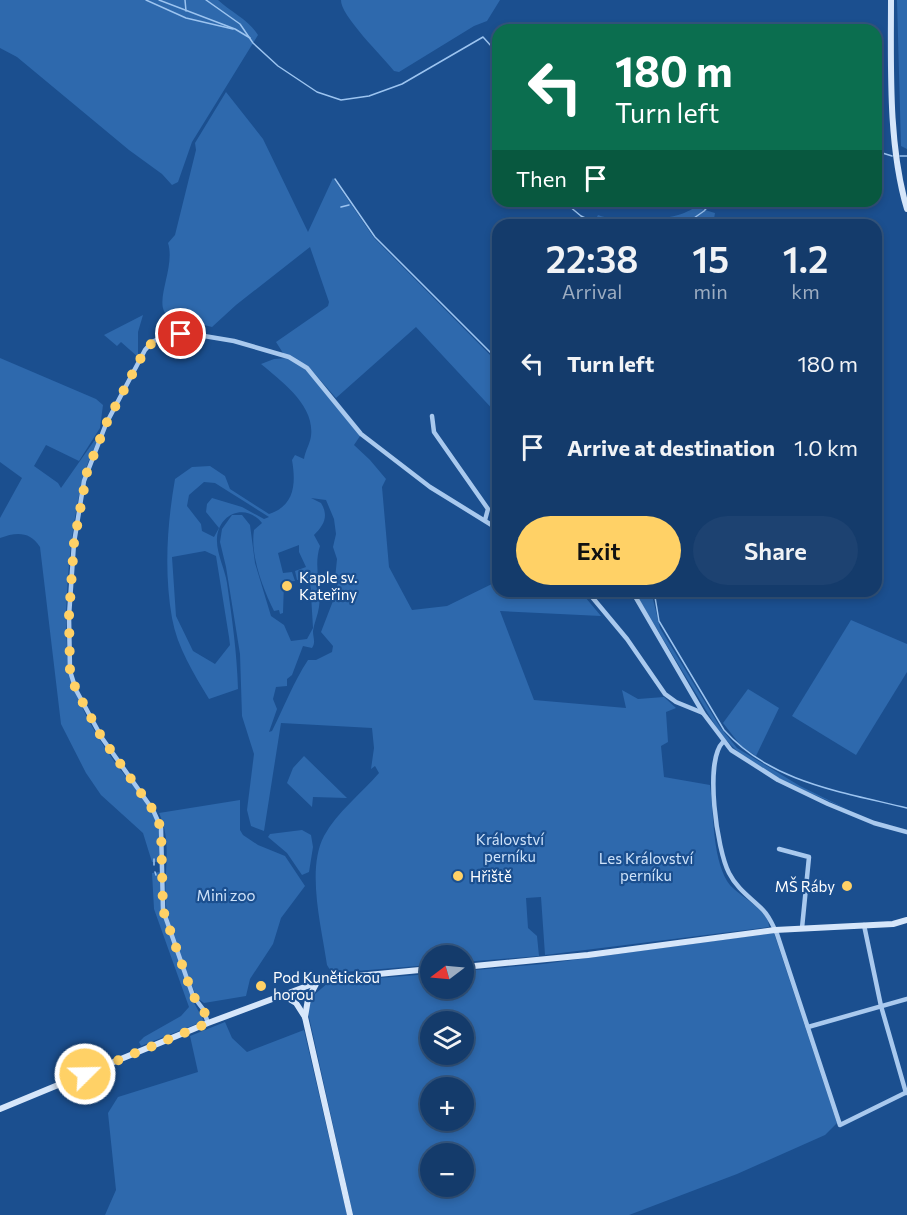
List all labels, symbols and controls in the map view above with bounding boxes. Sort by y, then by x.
text: 180 m [615,44,733,96]
icon: left [516,48,594,126]
text: Turn left [615,96,719,129]
icon: arrive [579,162,612,195]
text: Then [516,165,567,192]
text: 22:38 [546,236,638,280]
text: 15 [692,236,729,280]
text: 1.2 [783,236,828,280]
text: Arrival [562,279,622,303]
text: min [694,279,728,303]
text: km [791,279,820,303]
pin [155,308,206,359]
icon: arrive [164,317,197,350]
icon: left [516,347,549,380]
text: Turn left [567,350,654,377]
text: 180 m [797,350,858,377]
icon: arrive [516,431,549,464]
text: Arrive at destination [567,434,775,461]
text: 1.0 km [794,434,858,461]
button: Exit [516,516,681,585]
button: Share [693,516,858,585]
place label: Kaple sv. Kateřiny [299,568,358,603]
marker: Kaple sv. Kateřiny [280,579,294,593]
park label: Království perníku [476,830,545,865]
park label: Les Království perníku [599,849,694,884]
place label: Hřiště [470,867,512,885]
marker: Hřiště [451,869,465,883]
place label: MŠ Ráby [775,876,835,895]
marker: MŠ Ráby [840,879,854,893]
park label: Mini zoo [197,886,255,904]
north arrow [420,945,474,999]
map controls [420,945,474,1197]
place label: Pod Kunětickou horou [273,968,380,1003]
marker: Pod Kunětickou horou [254,979,268,993]
button: layers [420,1011,474,1065]
position arrow [53,1042,117,1106]
button: + [420,1077,474,1131]
button: − [420,1143,474,1197]

